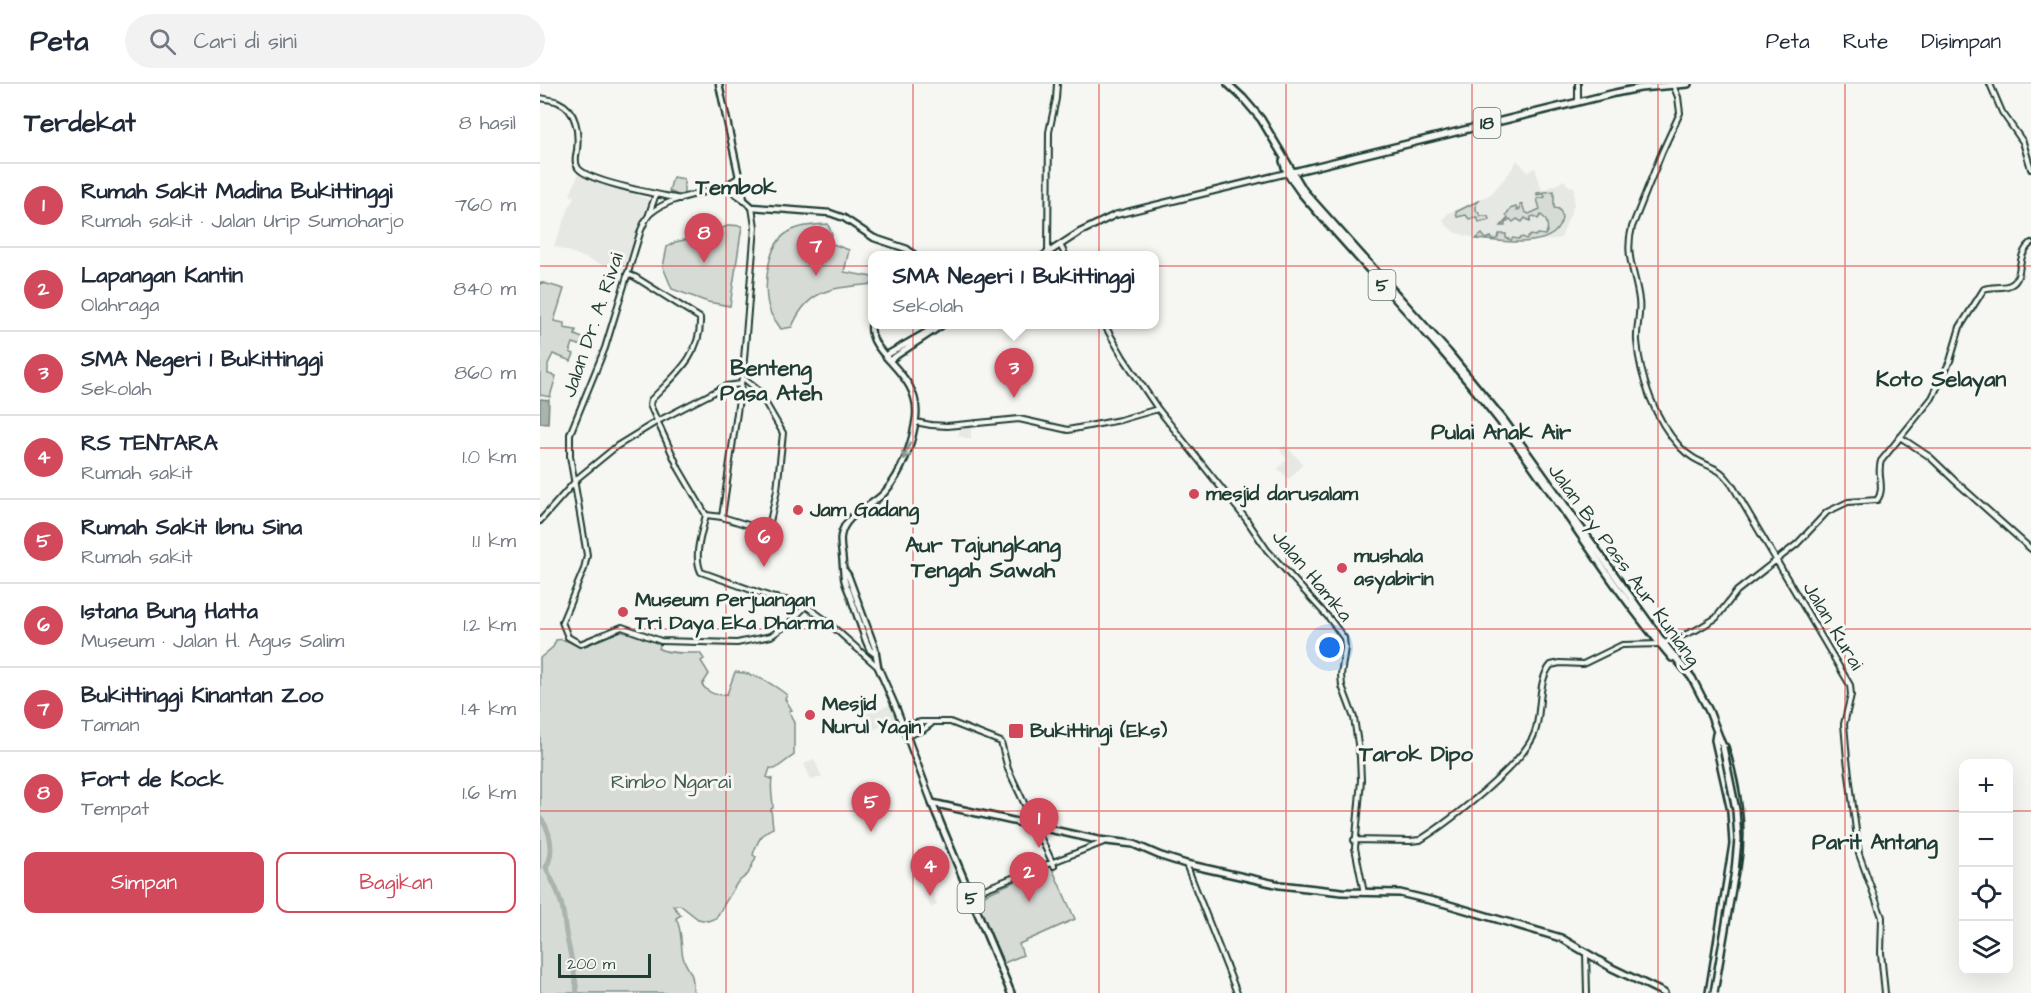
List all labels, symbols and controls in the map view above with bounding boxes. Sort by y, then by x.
search box [125,14,545,68]
text: Peta [30,22,89,61]
icon: search [146,25,179,58]
text: Cari di sini [194,26,297,57]
text: Peta [1766,27,1810,56]
text: Rute [1843,27,1888,56]
text: Disimpan [1921,27,2001,56]
text: Terdekat [24,105,136,141]
road number: 18 [1474,108,1500,138]
text: 8 hasil [459,109,516,137]
district label: Tembok [695,172,777,203]
text: Rumah Sakit Madina Bukittinggi [81,176,393,207]
text: 1 [42,191,45,219]
text: 760 m [455,191,516,219]
text: Rumah sakit · Jalan Urip Sumoharjo [81,207,404,235]
pin: 8 [684,214,724,263]
pin: 7 [796,226,836,276]
street label: Jalan Dr. A. Rivai [555,249,631,401]
popup [868,251,1159,329]
text: Lapangan Kantin [81,260,243,291]
text: SMA Negeri 1 Bukittinggi [893,261,1134,292]
road number: 5 [1368,270,1396,300]
text: 2 [38,275,49,303]
text: 840 m [453,275,516,303]
text: Olahraga [81,291,159,319]
text: Sekolah [893,292,963,320]
text: SMA Negeri 1 Bukittinggi [81,344,323,375]
pin: 3 [994,348,1034,398]
district label: Benteng Pasa Ateh [720,353,823,409]
text: 3 [38,359,49,387]
text: 860 m [454,359,516,387]
district label: Koto Selayan [1876,364,2006,397]
text: Sekolah [81,375,151,403]
district label: Pulai Anak Air [1431,417,1572,448]
text: RS TENTARA [81,428,218,459]
one-way arrow [900,441,911,460]
text: 4 [37,443,50,471]
text: 1.0 km [462,443,516,471]
street label: Jalan By Pass Aur Kuniang [1540,458,1707,673]
text: Rumah sakit [81,459,193,487]
place label: mesjid darusalam [1206,480,1358,508]
marker: mesjid darusalam [1187,487,1201,501]
place label: Jam Gadang [809,496,920,525]
marker: Jam Gadang [791,503,805,517]
text: Rumah Sakit Ibnu Sina [81,512,302,543]
pin: 6 [744,518,784,567]
street label: Jalan Hamka [1265,524,1359,628]
text: 5 [36,527,51,555]
text: 1.1 km [472,527,516,555]
district label: Aur Tajungkang Tengah Sawah [905,530,1061,587]
place label: mushala asyabirin [1353,542,1434,594]
text: Rumah sakit [81,543,193,571]
marker: mushala asyabirin [1335,561,1349,575]
street label: Jalan Kurai [1796,577,1870,675]
place label: Museum Perjuangan Tri Daya Eka Dharma [634,586,835,638]
text: Istana Bung Hatta [81,596,258,627]
marker: Museum Perjuangan Tri Daya Eka Dharma [616,605,630,619]
text: 6 [37,611,50,639]
text: 1.2 km [463,611,516,639]
text: Museum · Jalan H. Agus Salim [81,627,344,655]
your location [1315,633,1344,662]
text: Bukittinggi Kinantan Zoo [81,680,323,711]
place label: Mesjid Nurul Yaqin [822,690,921,741]
text: 7 [37,695,50,723]
text: 1.4 km [461,695,516,723]
marker: Mesjid Nurul Yaqin [803,708,817,722]
text: Taman [81,711,139,739]
place label: Bukittingi (Eks) [1030,717,1167,746]
marker: Bukittingi (Eks) [1007,722,1025,740]
district label: Tarok Dipo [1358,739,1474,770]
map controls [1959,759,2013,975]
button: + [1959,759,2013,813]
text: Fort de Kock [81,764,224,795]
park label: Rimbo Ngarai [611,768,731,797]
text: 8 [37,779,50,807]
text: 1.6 km [462,779,516,807]
pin: 5 [852,782,890,832]
text: Tempat [81,795,149,823]
pin: 1 [1020,798,1058,848]
button: − [1959,813,2013,867]
district label: Parit Antang [1812,827,1939,859]
pin: 4 [910,846,950,896]
button: Simpan [24,852,264,913]
button: Bagikan [276,852,516,913]
pin: 2 [1010,852,1048,902]
button: locate [1959,867,2013,921]
road number: 5 [958,883,984,913]
button: layers [1959,921,2013,975]
scale bar [558,951,651,978]
text: 200 m [567,953,615,975]

